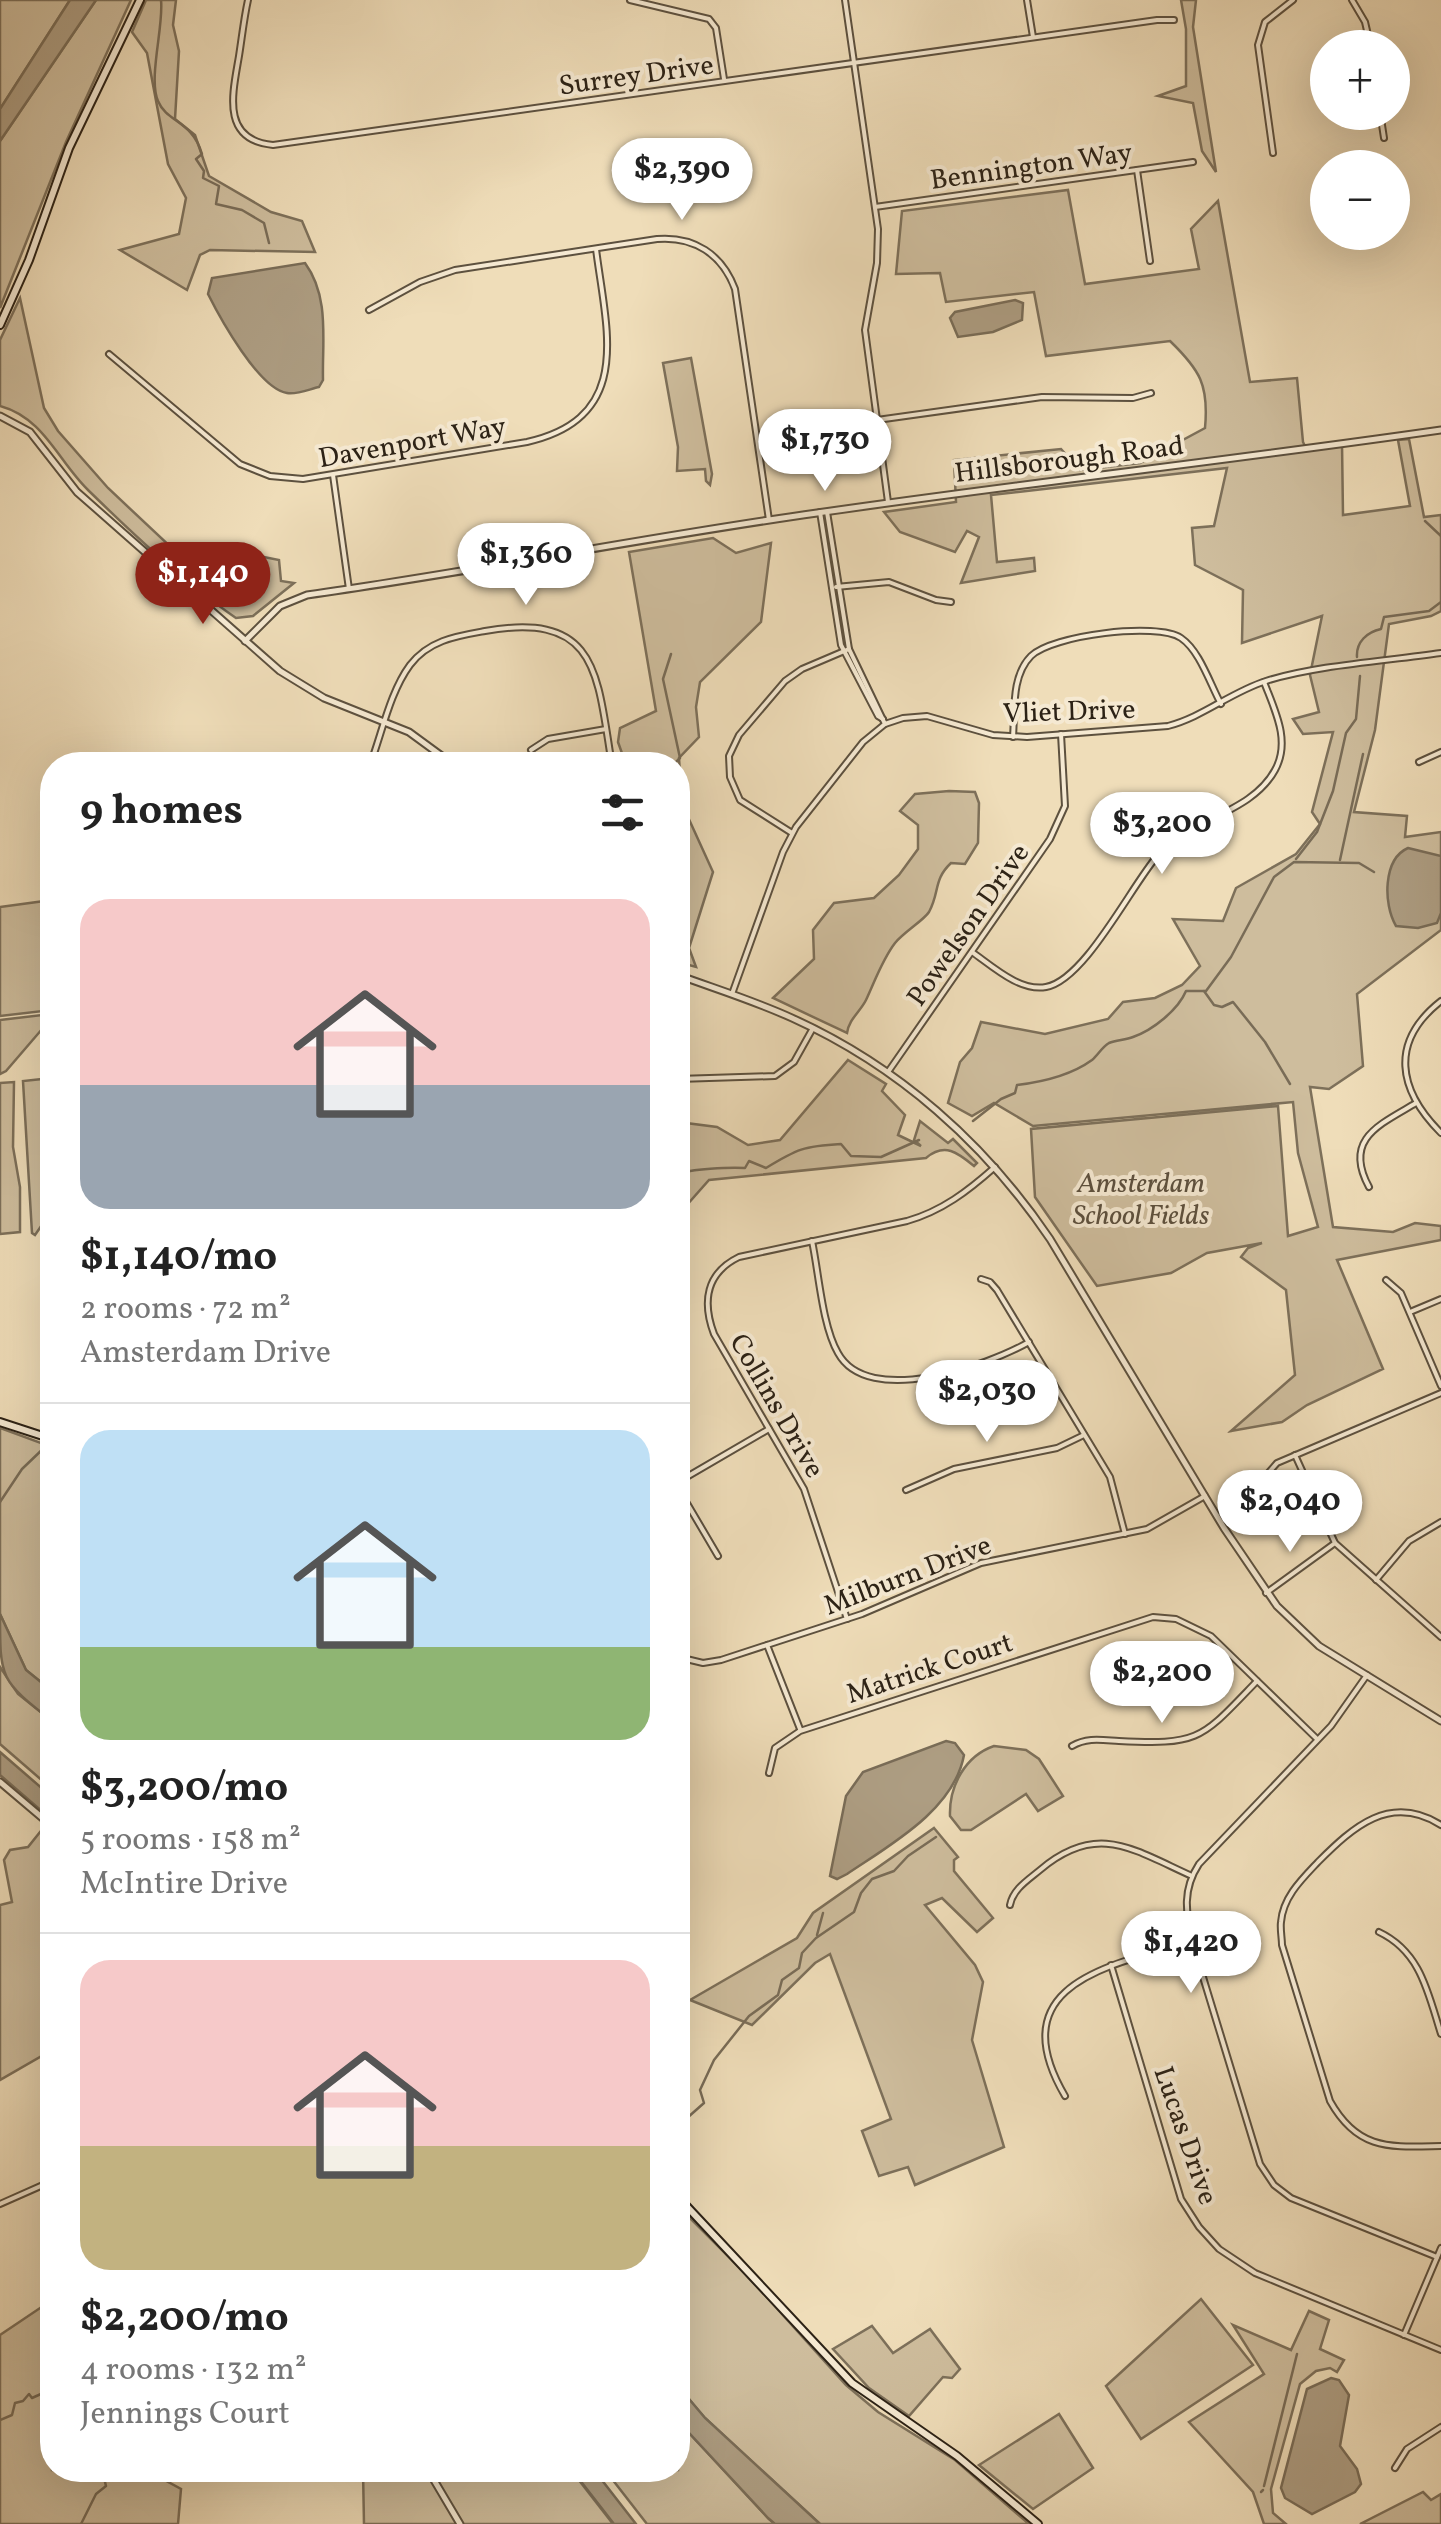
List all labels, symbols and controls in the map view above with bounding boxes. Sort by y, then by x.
map controls [1310,30,1410,250]
button: + [1310,30,1410,130]
street label: Surrey Drive [556,46,716,107]
street label: Bennington Way [928,134,1135,201]
pin: $2,390 [601,138,763,223]
text: $2,390 [634,148,730,192]
button: − [1310,150,1410,250]
street label: Davenport Way [316,408,509,479]
pin: $1,730 [744,409,906,494]
text: $1,730 [780,419,870,463]
street label: Hillsborough Road [952,427,1186,494]
pin: $1,360 [445,523,607,608]
text: $1,360 [480,533,572,577]
pin: $1,140 [122,542,284,627]
text: $1,140 [157,552,249,596]
street label: Vliet Drive [1002,691,1136,734]
text: 9 homes [80,783,243,842]
icon: filters [595,785,650,840]
pin: $3,200 [1081,792,1243,877]
text: $3,200 [1112,802,1212,846]
street label: Powelson Drive [898,836,1040,1015]
icon: home [275,964,455,1144]
park label: Amsterdam School Fields [1073,1165,1209,1236]
text: $1,140/mo [80,1229,277,1288]
text: 2 rooms · 72 m² [80,1288,291,1332]
street label: Collins Drive [719,1327,833,1486]
text: Amsterdam Drive [80,1332,331,1376]
pin: $2,030 [906,1360,1068,1445]
text: $2,030 [938,1370,1036,1414]
pin: $2,040 [1209,1470,1371,1555]
text: $2,040 [1239,1480,1341,1524]
icon: home [275,1495,455,1675]
street label: Milburn Drive [819,1527,997,1626]
street label: Matrick Court [842,1624,1018,1715]
pin: $2,200 [1081,1641,1243,1726]
text: $2,200 [1112,1651,1212,1695]
text: $3,200/mo [80,1760,288,1819]
text: 5 rooms · 158 m² [80,1819,301,1863]
text: McIntire Drive [80,1863,288,1907]
pin: $1,420 [1110,1911,1272,1996]
text: $1,420 [1143,1921,1239,1965]
icon: home [275,2025,455,2205]
street label: Lucas Drive [1143,2061,1226,2210]
text: $2,200/mo [80,2290,289,2349]
text: 4 rooms · 132 m² [80,2349,307,2393]
text: Jennings Court [80,2393,290,2437]

